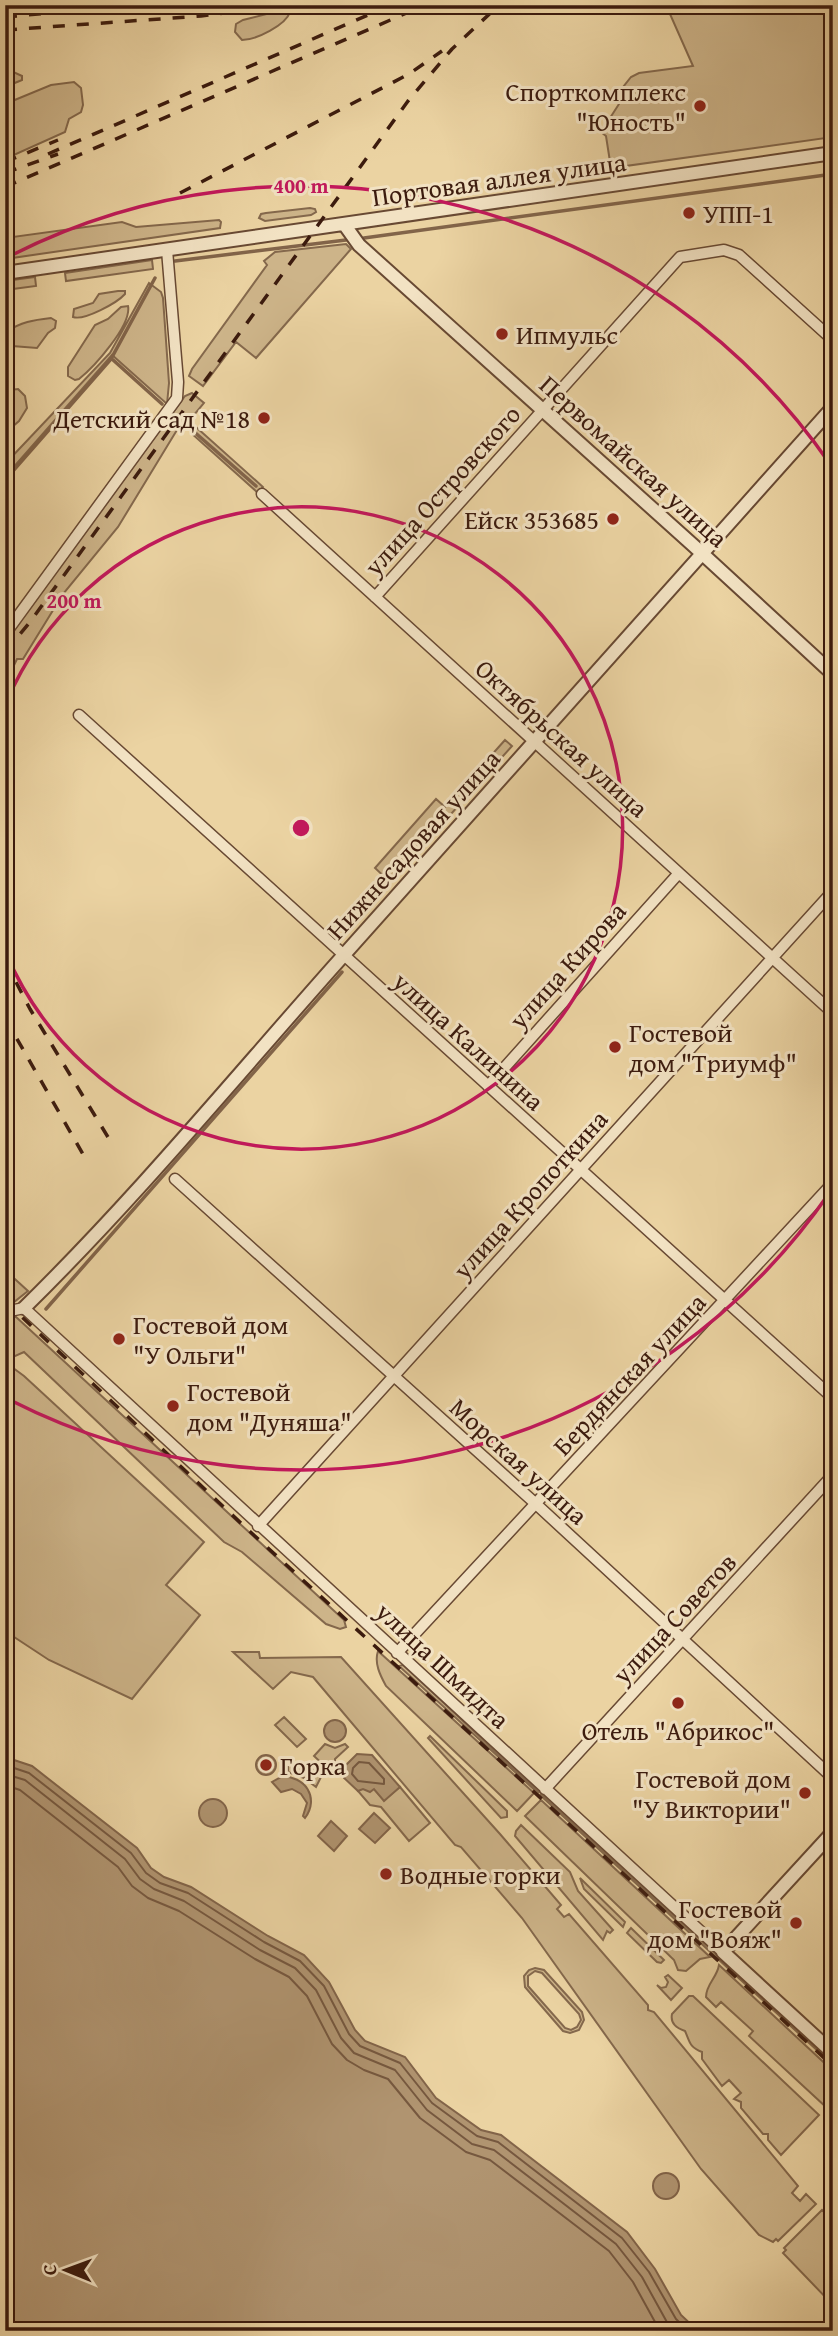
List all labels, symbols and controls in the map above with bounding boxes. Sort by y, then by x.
place label: Спорткомплекс "Юность" [506,72,686,141]
marker: Спорткомплекс "Юность" [692,98,708,114]
street label: Портовая аллея улица [369,142,629,216]
text: 400 m [273,170,329,201]
place label: УПП-1 [703,194,774,233]
marker: УПП-1 [681,205,697,221]
place label: Ипмульс [516,315,618,354]
marker: Ипмульс [494,326,510,342]
street label: Первомайская улица [531,366,737,557]
street label: улица Островского [354,396,530,585]
place label: Детский сад №18 [52,399,250,438]
marker: Детский сад №18 [256,410,272,426]
place label: Ейск 353685 [464,500,599,539]
marker: Ейск 353685 [605,511,621,527]
text: 200 m [46,585,102,616]
street label: Октябрьская улица [467,649,658,827]
street label: Нижнесадовая улица [317,740,510,948]
centre of rings [289,816,313,840]
street label: улица Кирова [498,892,635,1038]
street label: улица Калинина [384,962,554,1120]
place label: Гостевой дом "Триумф" [629,1013,797,1082]
marker: Гостевой дом "Триумф" [607,1039,623,1055]
street label: улица Кропоткина [443,1100,617,1288]
street label: Бердянская улица [543,1283,715,1464]
place label: Гостевой дом "У Ольги" [133,1305,288,1374]
marker: Гостевой дом "У Ольги" [111,1331,127,1347]
place label: Гостевой дом "Дуняша" [187,1372,352,1441]
street label: Морская улица [441,1388,597,1534]
marker: Гостевой дом "Дуняша" [165,1398,181,1414]
street label: улица Советов [602,1544,745,1693]
street label: улица Шмидта [367,1592,519,1738]
marker: Отель "Абрикос" [670,1695,686,1711]
place label: Отель "Абрикос" [582,1711,774,1750]
place label: Горка [280,1746,347,1785]
marker: Горка [258,1757,274,1773]
place label: Гостевой дом "У Виктории" [632,1759,791,1828]
marker: Гостевой дом "У Виктории" [797,1785,813,1801]
place label: Водные горки [400,1855,561,1894]
marker: Водные горки [378,1866,394,1882]
place label: Гостевой дом "Вояж" [647,1889,782,1958]
marker: Гостевой дом "Вояж" [788,1915,804,1931]
north arrow [32,2234,102,2304]
text: С [35,2264,63,2275]

